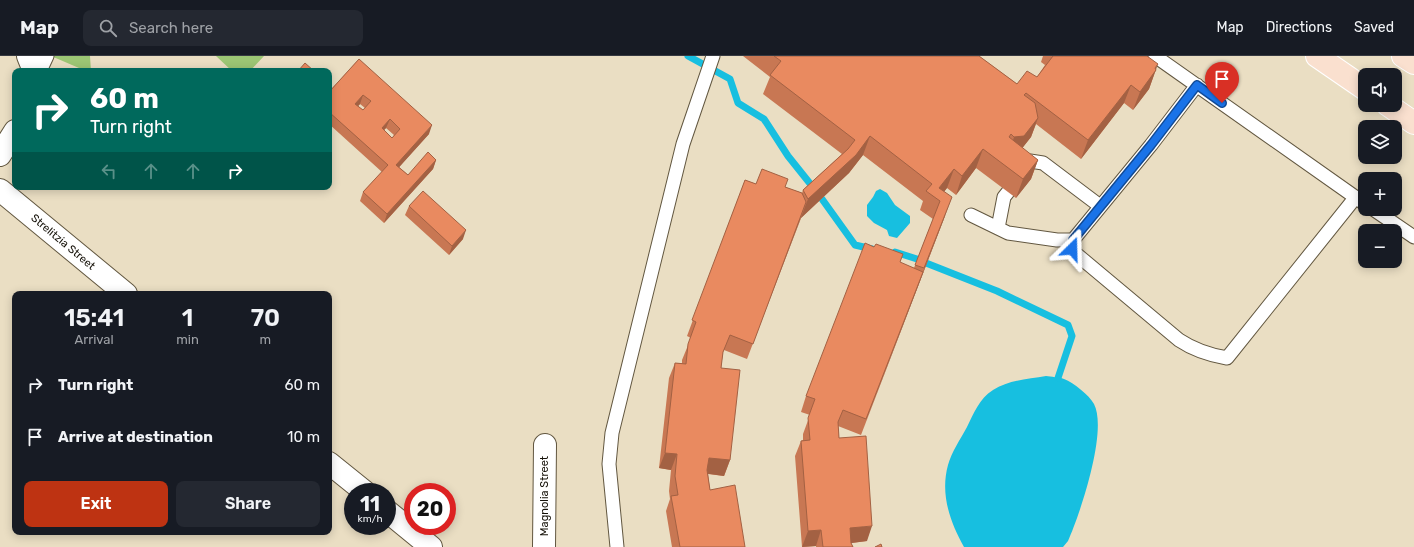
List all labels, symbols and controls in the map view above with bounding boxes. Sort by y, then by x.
search box [83,10,363,46]
text: Map [20,16,59,39]
icon: search [97,17,119,39]
text: Search here [129,19,213,37]
text: Map [1217,19,1244,36]
text: Directions [1266,19,1332,36]
text: Saved [1354,19,1394,36]
pin [1205,62,1239,103]
icon: arrive [1211,68,1233,90]
map controls [1358,68,1402,268]
button: sound [1358,68,1402,112]
text: 60 m [90,82,159,115]
icon: right [24,84,76,136]
text: Turn right [90,116,172,138]
button: layers [1358,120,1402,164]
icon: left [98,160,120,182]
icon: ahead [140,160,162,182]
icon: ahead [182,160,204,182]
icon: right [224,160,246,182]
button: + [1358,172,1402,216]
street label: Strelitzia Street [28,211,98,273]
button: − [1358,224,1402,268]
position arrow [1051,228,1093,270]
text: 15:41 [64,304,124,332]
text: 1 [182,304,193,332]
text: 70 [251,304,280,332]
text: Arrival [75,332,114,347]
text: min [176,332,199,347]
text: m [260,332,271,347]
icon: right [24,374,46,396]
text: Turn right [58,376,133,394]
text: 60 m [284,376,320,394]
icon: arrive [24,426,46,448]
text: Arrive at destination [58,428,213,446]
text: 10 m [287,428,320,446]
street label: Magnolia Street [538,455,551,536]
button: Exit [24,481,168,527]
button: Share [176,481,320,527]
speed limit sign: 20 [404,483,456,535]
text: 11 [360,492,380,516]
text: km/h [358,513,382,525]

